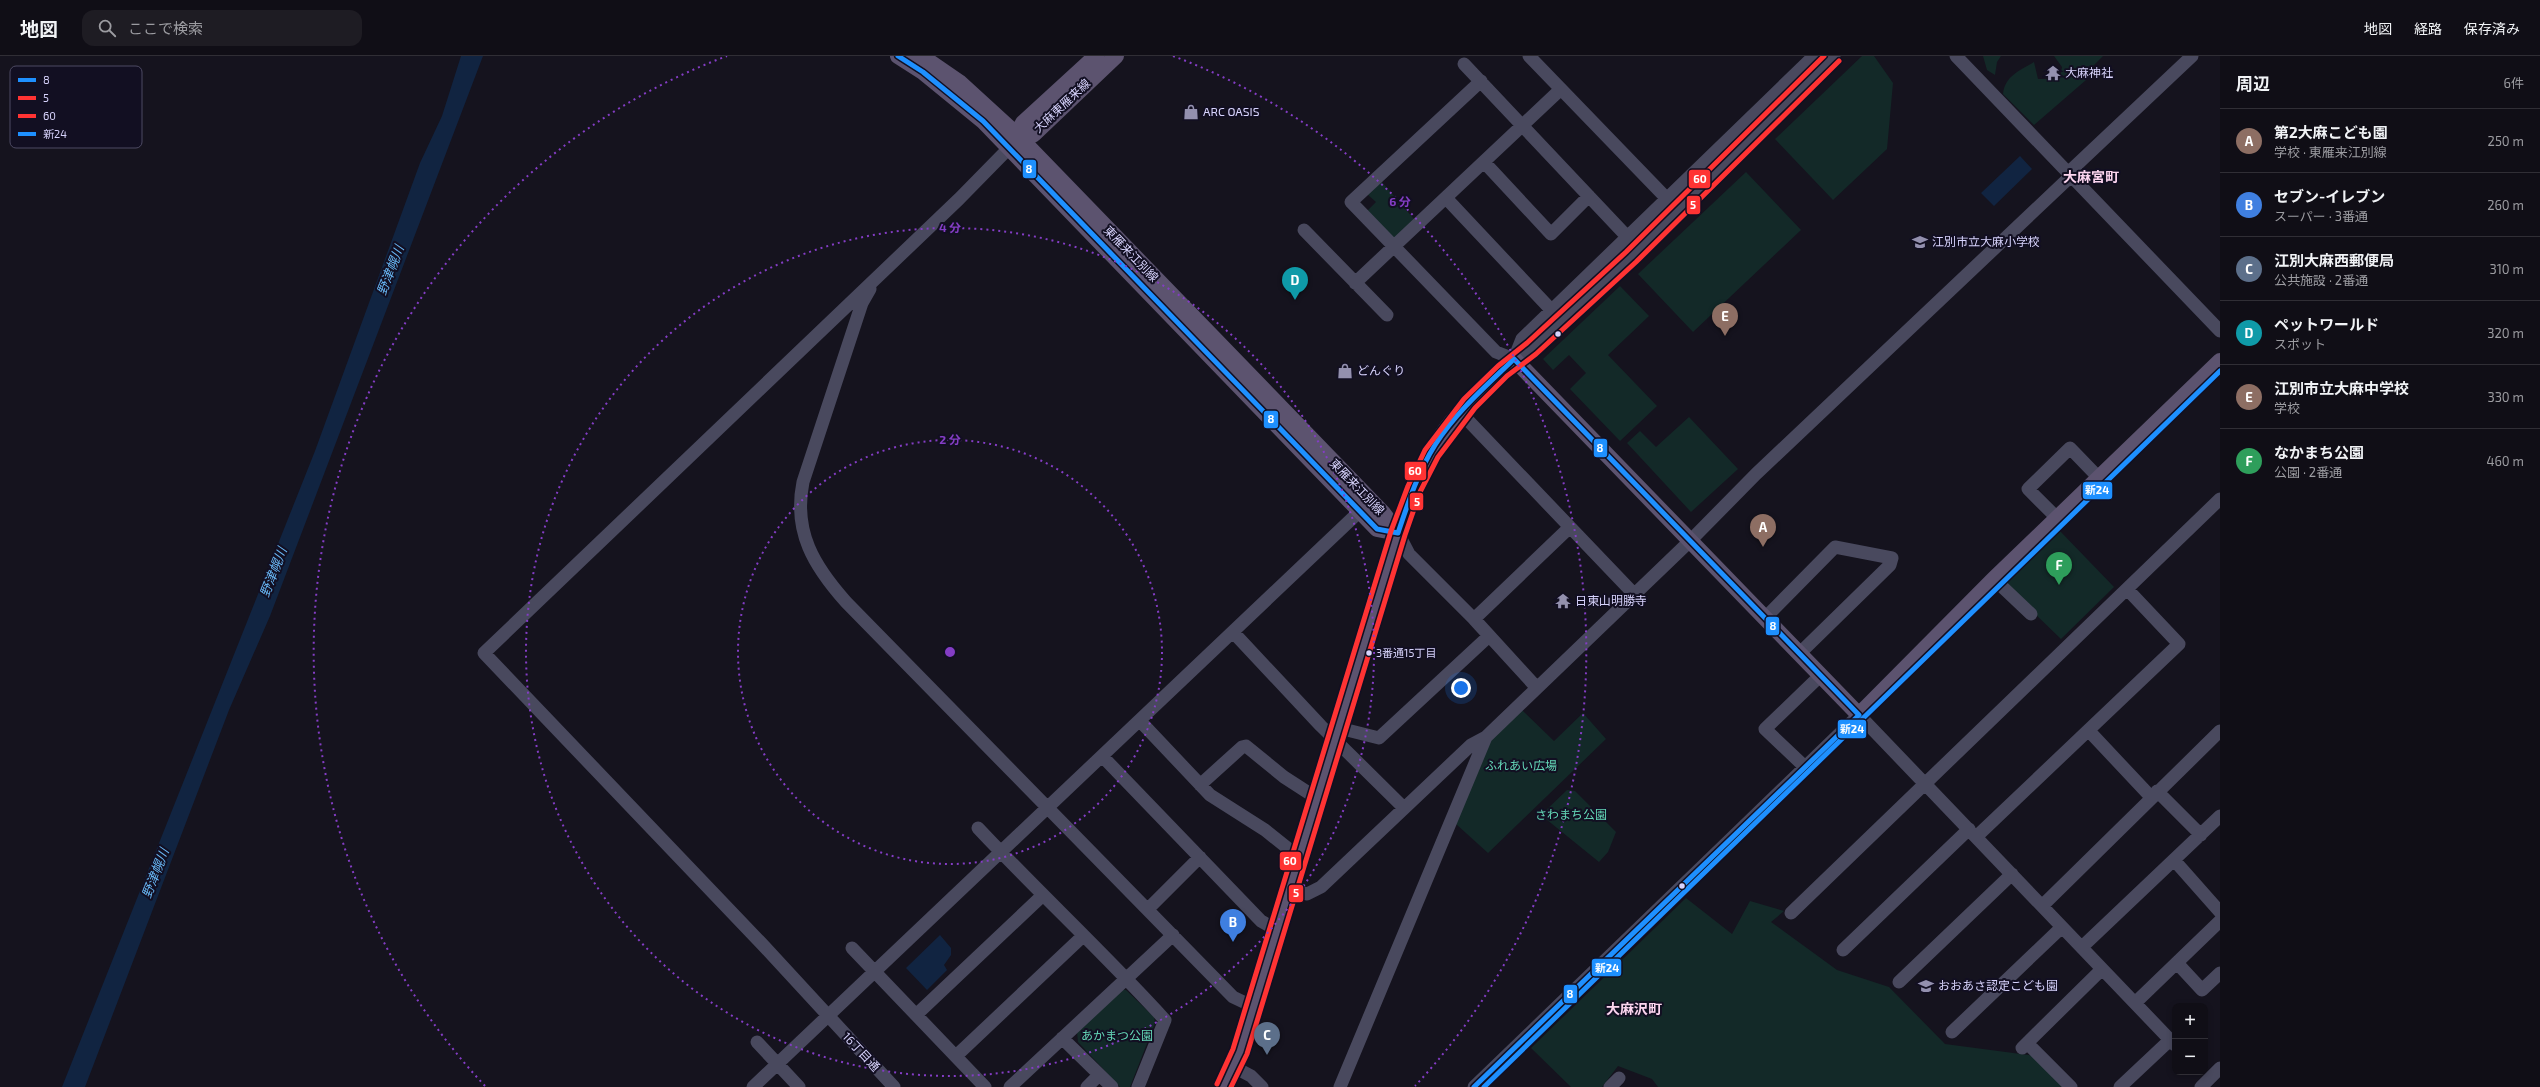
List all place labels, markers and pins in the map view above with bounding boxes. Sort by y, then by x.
temple icon: 大麻神社 [2044,64,2062,82]
place label: 大麻神社 [2065,65,2113,79]
shop icon: ARC OASIS [1182,103,1200,121]
place label: ARC OASIS [1203,104,1260,118]
school or university icon: 江別市立大麻小学校 [1911,233,1929,251]
place label: 江別市立大麻小学校 [1932,234,2040,248]
pin: D [1282,267,1308,300]
pin: E [1712,303,1738,336]
unlabelled marker [1553,329,1563,339]
shop icon: どんぐり [1336,362,1354,380]
place label: どんぐり [1357,363,1405,377]
pin: A [1750,514,1776,547]
pin: F [2046,552,2072,585]
temple icon: 日東山明勝寺 [1554,592,1572,610]
place label: 日東山明勝寺 [1575,593,1647,607]
centre of rings [943,645,957,659]
place label: 3番通15丁目 [1376,646,1436,659]
marker: 3番通15丁目 [1364,648,1374,658]
unlabelled marker [1677,881,1687,891]
pin: B [1220,909,1246,942]
school or university icon: おおあさ認定こども園 [1917,977,1935,995]
place label: おおあさ認定こども園 [1938,978,2058,992]
pin: C [1254,1022,1280,1055]

